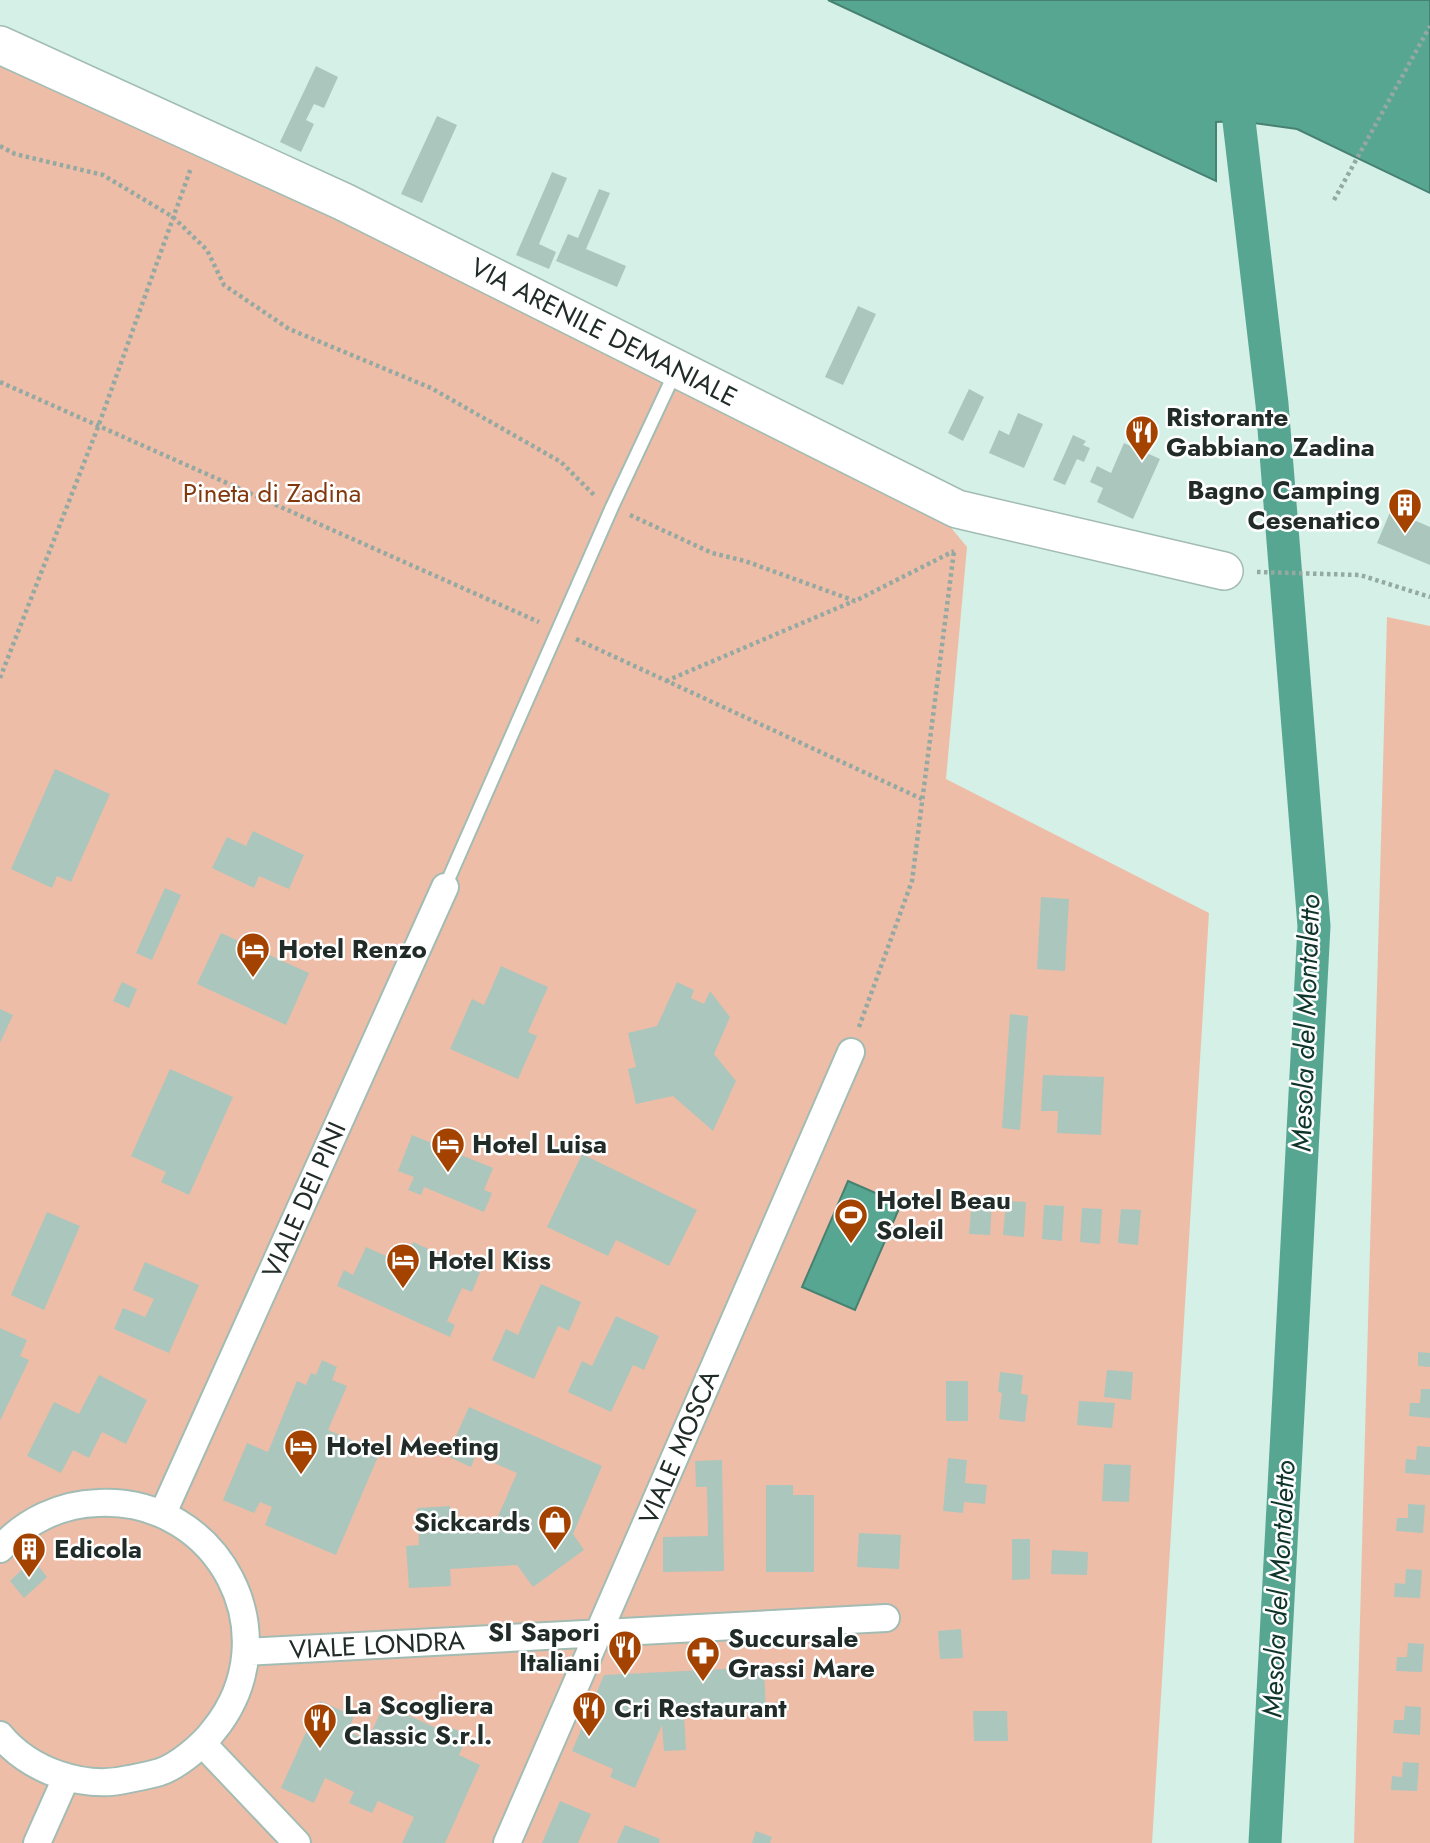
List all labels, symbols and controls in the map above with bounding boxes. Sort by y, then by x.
street label: VIA ARENILE DEMANIALE [464,248,744,416]
place label: Ristorante Gabbiano Zadina [1166,398,1375,466]
restaurant icon: Ristorante Gabbiano Zadina [1123,413,1161,462]
place label: Bagno Camping Cesenatico [1187,471,1380,539]
park label: Pineta di Zadina [183,474,361,512]
building icon: Bagno Camping Cesenatico [1386,486,1424,535]
water label: Mesola del Montaletto [1281,894,1330,1152]
hotel icon: Hotel Renzo [234,930,272,979]
place label: Hotel Renzo [278,930,427,968]
street label: VIALE DEI PINI [253,1116,355,1284]
hotel icon: Hotel Luisa [429,1125,467,1174]
place label: Hotel Luisa [472,1125,607,1163]
place label: Hotel Beau Soleil [876,1181,1011,1249]
sports icon: Hotel Beau Soleil [832,1196,870,1245]
hotel icon: Hotel Kiss [384,1241,422,1290]
place label: Hotel Kiss [428,1241,551,1279]
street label: VIALE MOSCA [629,1363,729,1530]
hotel icon: Hotel Meeting [282,1427,320,1476]
place label: Hotel Meeting [326,1427,499,1465]
water label: Mesola del Montaletto [1251,1459,1306,1719]
place label: Sickcards [414,1503,530,1541]
shop icon: Sickcards [536,1503,574,1552]
building icon: Edicola [10,1530,48,1579]
place label: Edicola [54,1530,142,1568]
place label: SI Sapori Italiani [488,1613,600,1681]
place label: Succursale Grassi Mare [728,1619,875,1687]
street label: VIALE LONDRA [288,1621,466,1669]
restaurant icon: SI Sapori Italiani [606,1628,644,1677]
pharmacy icon: Succursale Grassi Mare [684,1634,722,1683]
place label: La Scogliera Classic S.r.l. [344,1686,494,1754]
restaurant icon: Cri Restaurant [570,1689,608,1738]
place label: Cri Restaurant [614,1689,787,1727]
restaurant icon: La Scogliera Classic S.r.l. [301,1701,339,1750]

